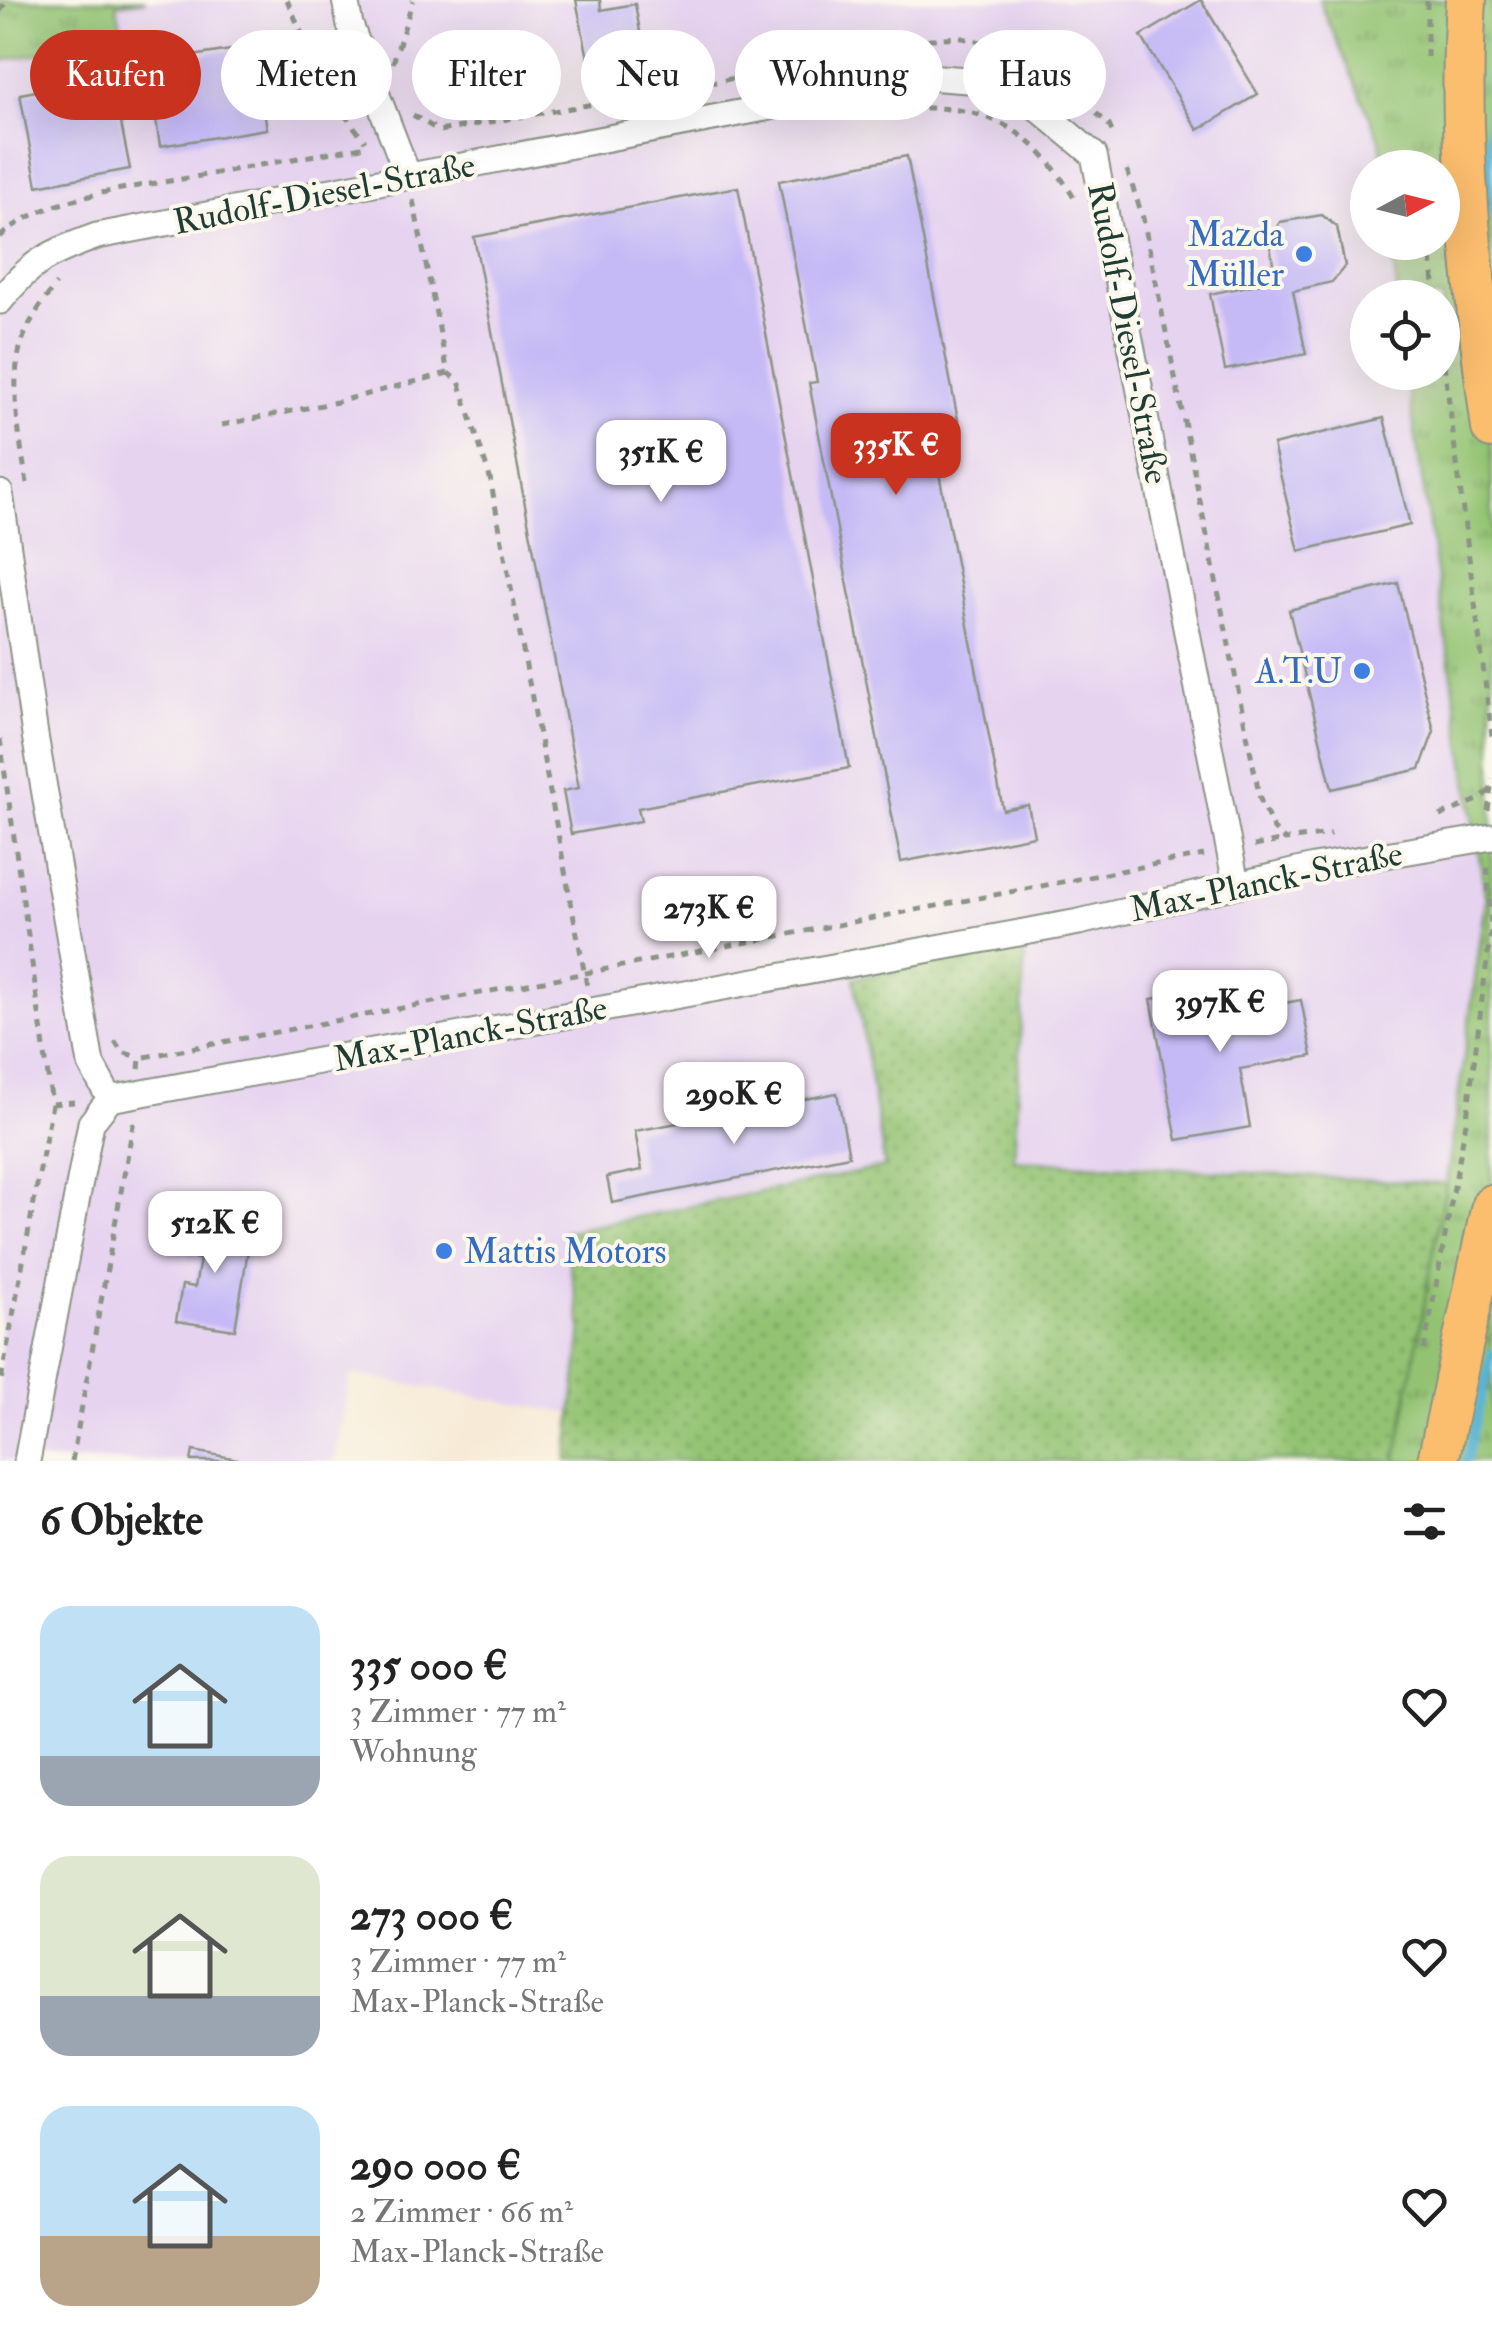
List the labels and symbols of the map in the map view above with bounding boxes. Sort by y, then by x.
street label: Rudolf-Diesel-Straße [170,143,479,245]
north arrow [1350,150,1460,260]
street label: Rudolf-Diesel-Straße [1077,179,1179,488]
place label: Mazda Müller [1187,213,1285,297]
marker: Mazda Müller [1293,243,1315,265]
pin: 335K € [815,413,977,498]
pin: 351K € [580,420,742,505]
place label: A.T.U [1254,650,1342,694]
marker: A.T.U [1351,660,1373,682]
street label: Max-Planck-Straße [1126,832,1407,932]
pin: 273K € [628,876,790,961]
pin: 397K € [1139,970,1301,1055]
street label: Max-Planck-Straße [330,986,611,1082]
pin: 290K € [653,1062,815,1147]
pin: 512K € [134,1191,296,1276]
place label: Mattis Motors [464,1230,667,1274]
marker: Mattis Motors [433,1240,455,1262]

